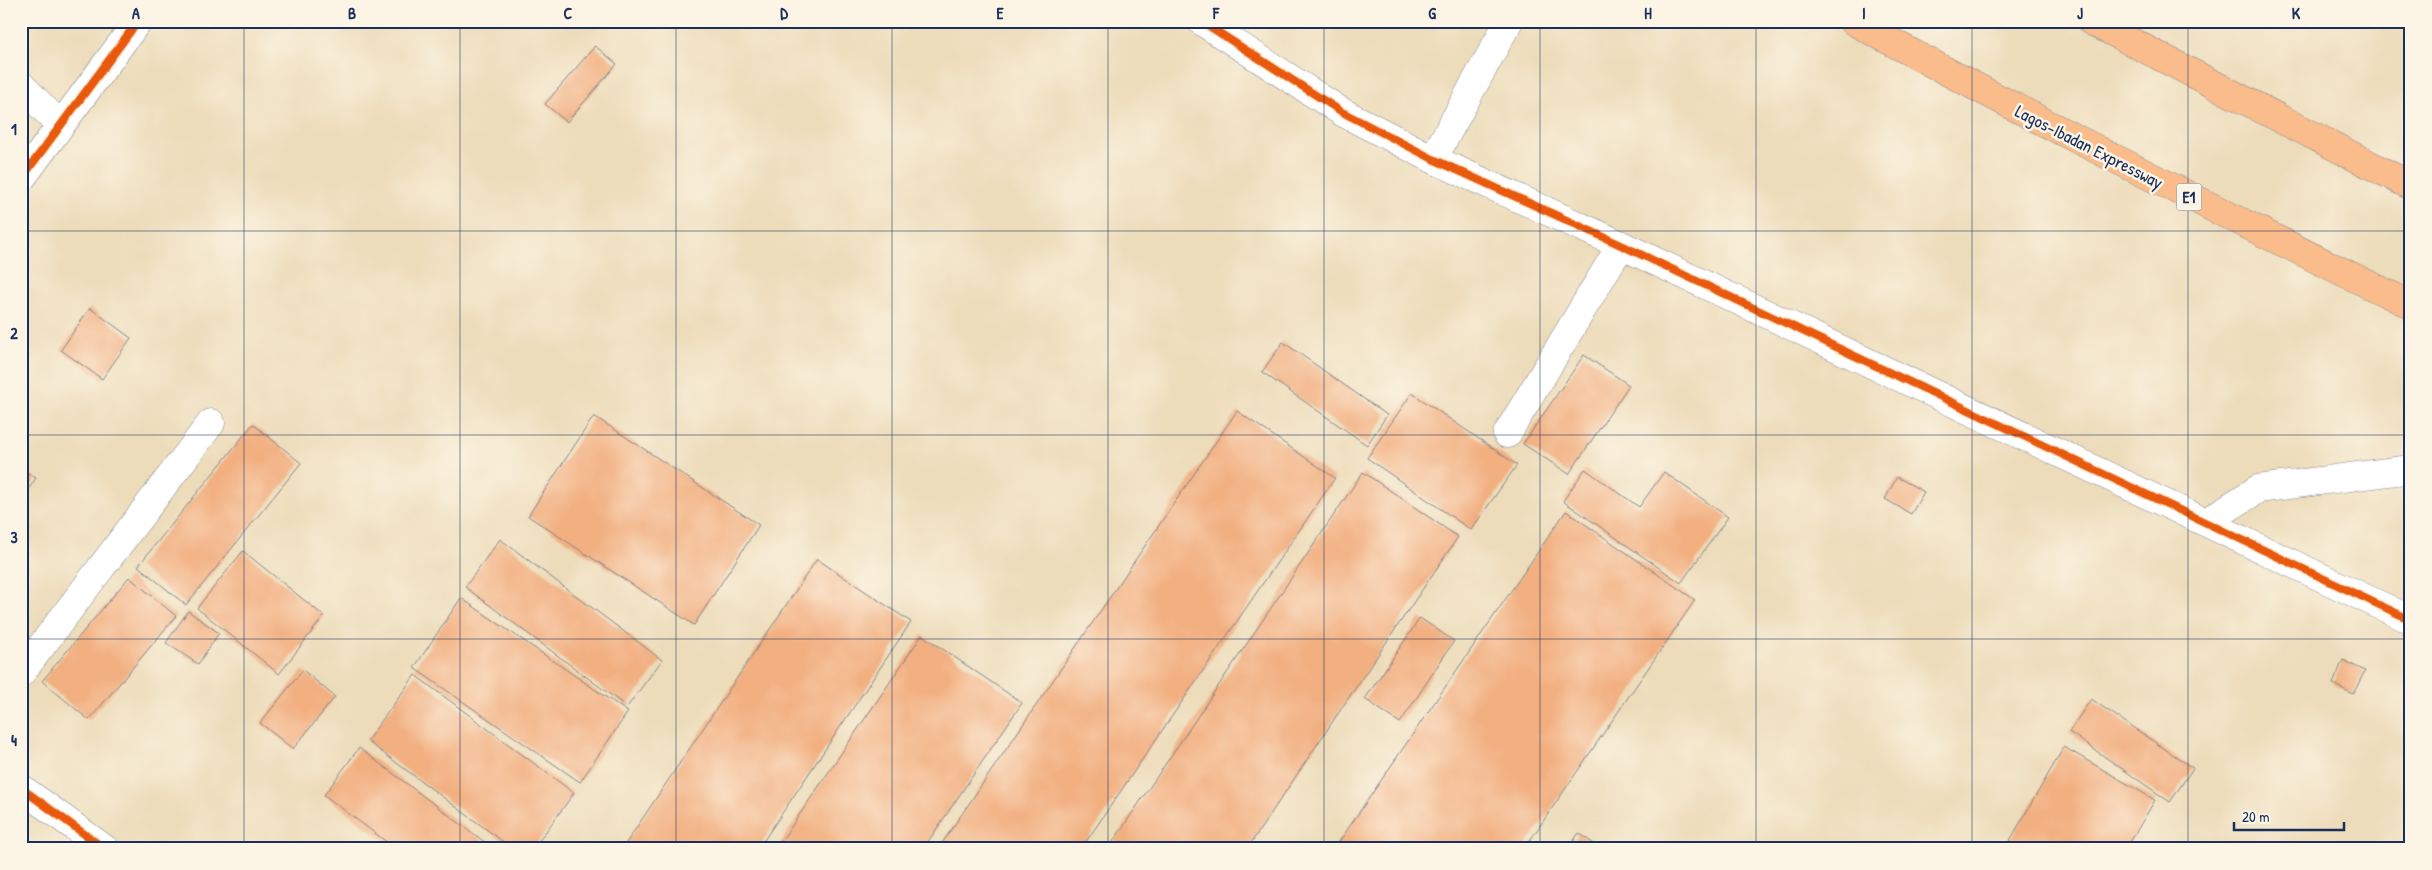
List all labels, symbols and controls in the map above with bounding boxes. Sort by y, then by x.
text: A [132,2,140,24]
text: B [348,2,356,24]
text: C [564,2,573,24]
text: D [780,2,788,24]
text: E [996,2,1004,24]
text: F [1212,2,1220,24]
text: G [1428,2,1436,24]
text: H [1644,2,1652,24]
text: I [1862,2,1866,24]
text: J [2077,2,2083,24]
text: K [2292,2,2301,24]
street label: Lagos-Ibadan Expressway [2011,98,2168,195]
text: 1 [11,118,17,140]
road number: E1 [2176,183,2202,210]
text: 2 [10,322,18,344]
text: 3 [10,526,18,548]
text: 4 [11,729,17,751]
scale bar [2234,800,2344,832]
text: 20 m [2242,806,2269,827]

